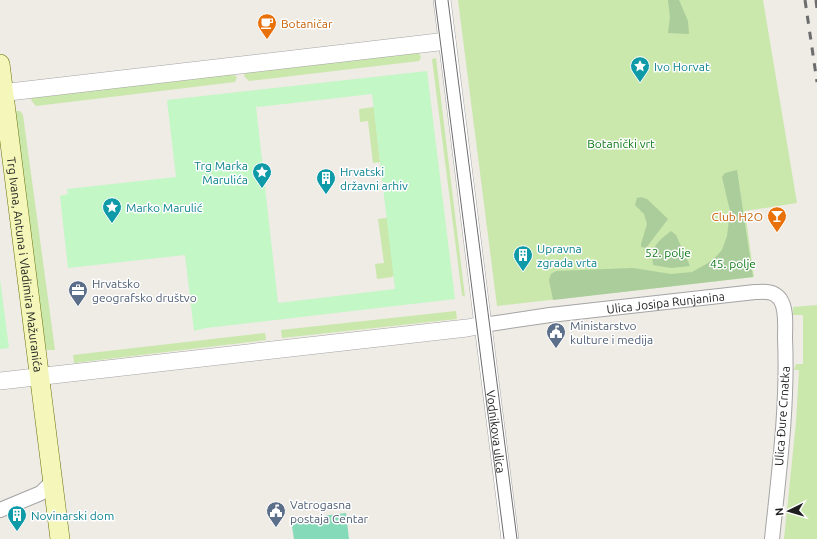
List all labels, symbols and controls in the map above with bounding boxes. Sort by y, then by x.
cafe icon: Botaničar [256,12,278,40]
place label: Botaničar [281,17,333,30]
place icon: Ivo Horvat [629,55,651,83]
place label: Ivo Horvat [654,60,710,73]
park label: Botanički vrt [587,137,655,150]
street label: Trg Ivana, Antuna i Vladimira Mažuranića [5,156,45,373]
place label: Trg Marka Marulića [194,159,248,186]
place icon: Trg Marka Marulića [251,161,273,189]
place label: Hrvatski državni arhiv [340,165,408,192]
building icon: Hrvatski državni arhiv [315,167,337,195]
place icon: Marko Marulić [101,196,123,224]
place label: Marko Marulić [126,201,203,214]
bar icon: Club H2O [766,205,788,233]
place label: Club H2O [711,210,763,223]
place label: Upravna zgrada vrta [537,242,597,269]
building icon: Upravna zgrada vrta [512,244,534,272]
park label: 52. polje [645,246,691,259]
park label: 45. polje [710,257,756,270]
place label: Hrvatsko geografsko društvo [92,277,197,304]
office icon: Hrvatsko geografsko društvo [67,279,89,307]
street label: Ulica Josipa Runjanina [606,289,725,315]
place label: Ministarstvo kulture i medija [570,319,653,346]
public building icon: Ministarstvo kulture i medija [545,321,567,349]
street label: Ulica Đure Crnatka [772,366,792,466]
street label: Vodnikova ulica [485,389,508,474]
north arrow [769,491,809,531]
place label: Vatrogasna postaja Centar [290,498,369,525]
public building icon: Vatrogasna postaja Centar [265,500,287,528]
building icon: Novinarski dom [6,504,28,532]
text: N [773,507,785,516]
place label: Novinarski dom [31,509,114,522]

